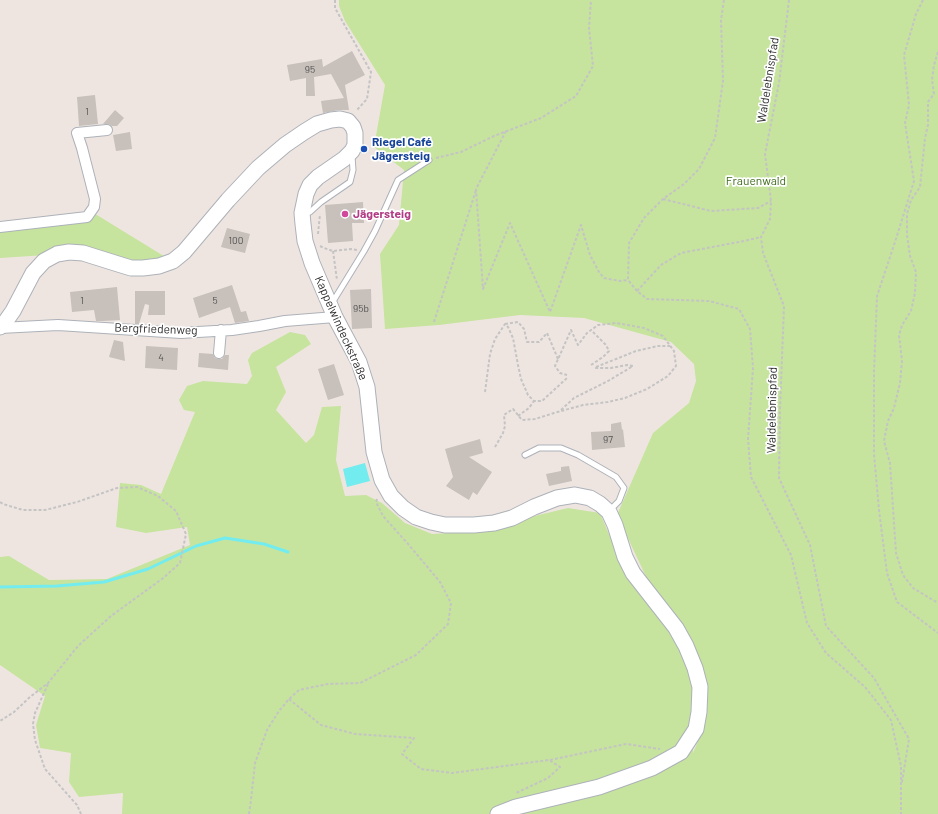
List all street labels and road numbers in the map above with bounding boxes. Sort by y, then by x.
street label: Waldelebnispfad [754,36,782,124]
street label: Kappelwindeckstraße [311,274,371,382]
street label: Bergfriedenweg [114,320,198,338]
street label: Waldelebnispfad [764,367,780,453]

